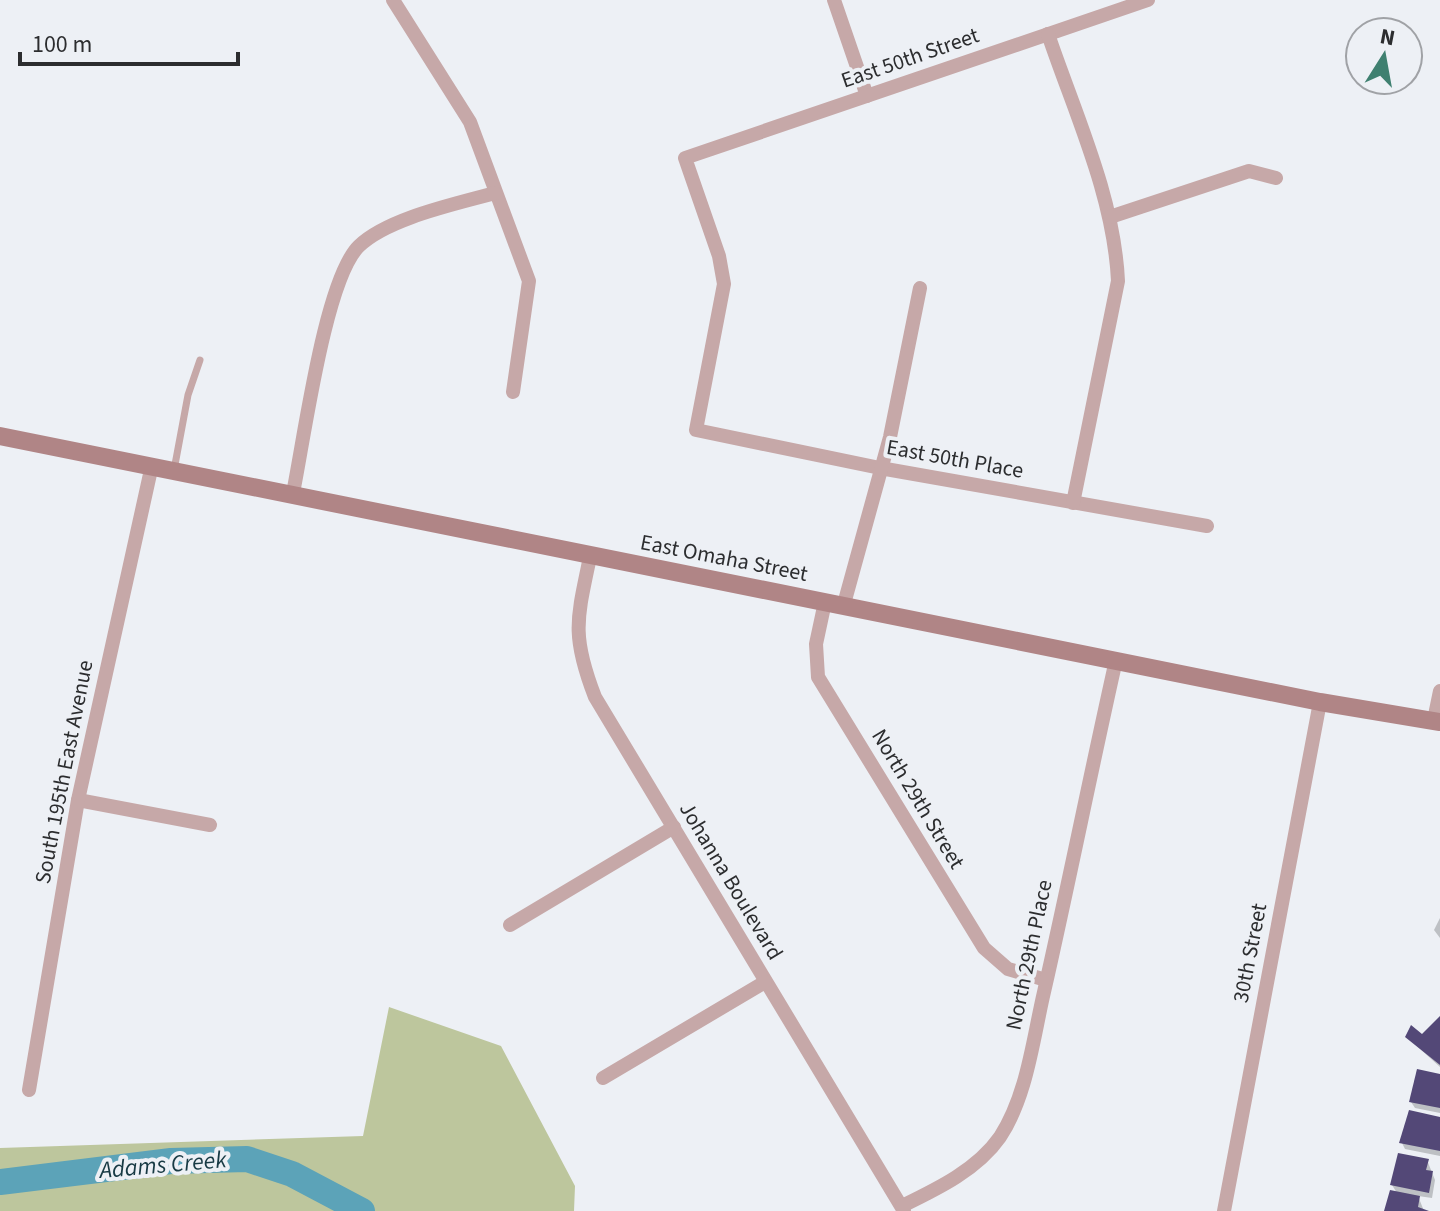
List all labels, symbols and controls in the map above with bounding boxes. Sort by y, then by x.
scale bar [20,16,238,66]
north arrow [1344,16,1424,96]
street label: East 50th Street [837,19,984,97]
text: N [1377,20,1398,54]
text: 100 m [32,27,92,62]
street label: East 50th Place [884,431,1026,487]
street label: East Omaha Street [638,526,811,590]
street label: South 195th East Avenue [27,657,101,887]
street label: North 29th Street [863,723,973,876]
street label: Johanna Boulevard [671,796,791,966]
street label: North 29th Place [997,877,1061,1033]
street label: 30th Street [1225,900,1275,1006]
water label: Adams Creek [96,1142,228,1188]

